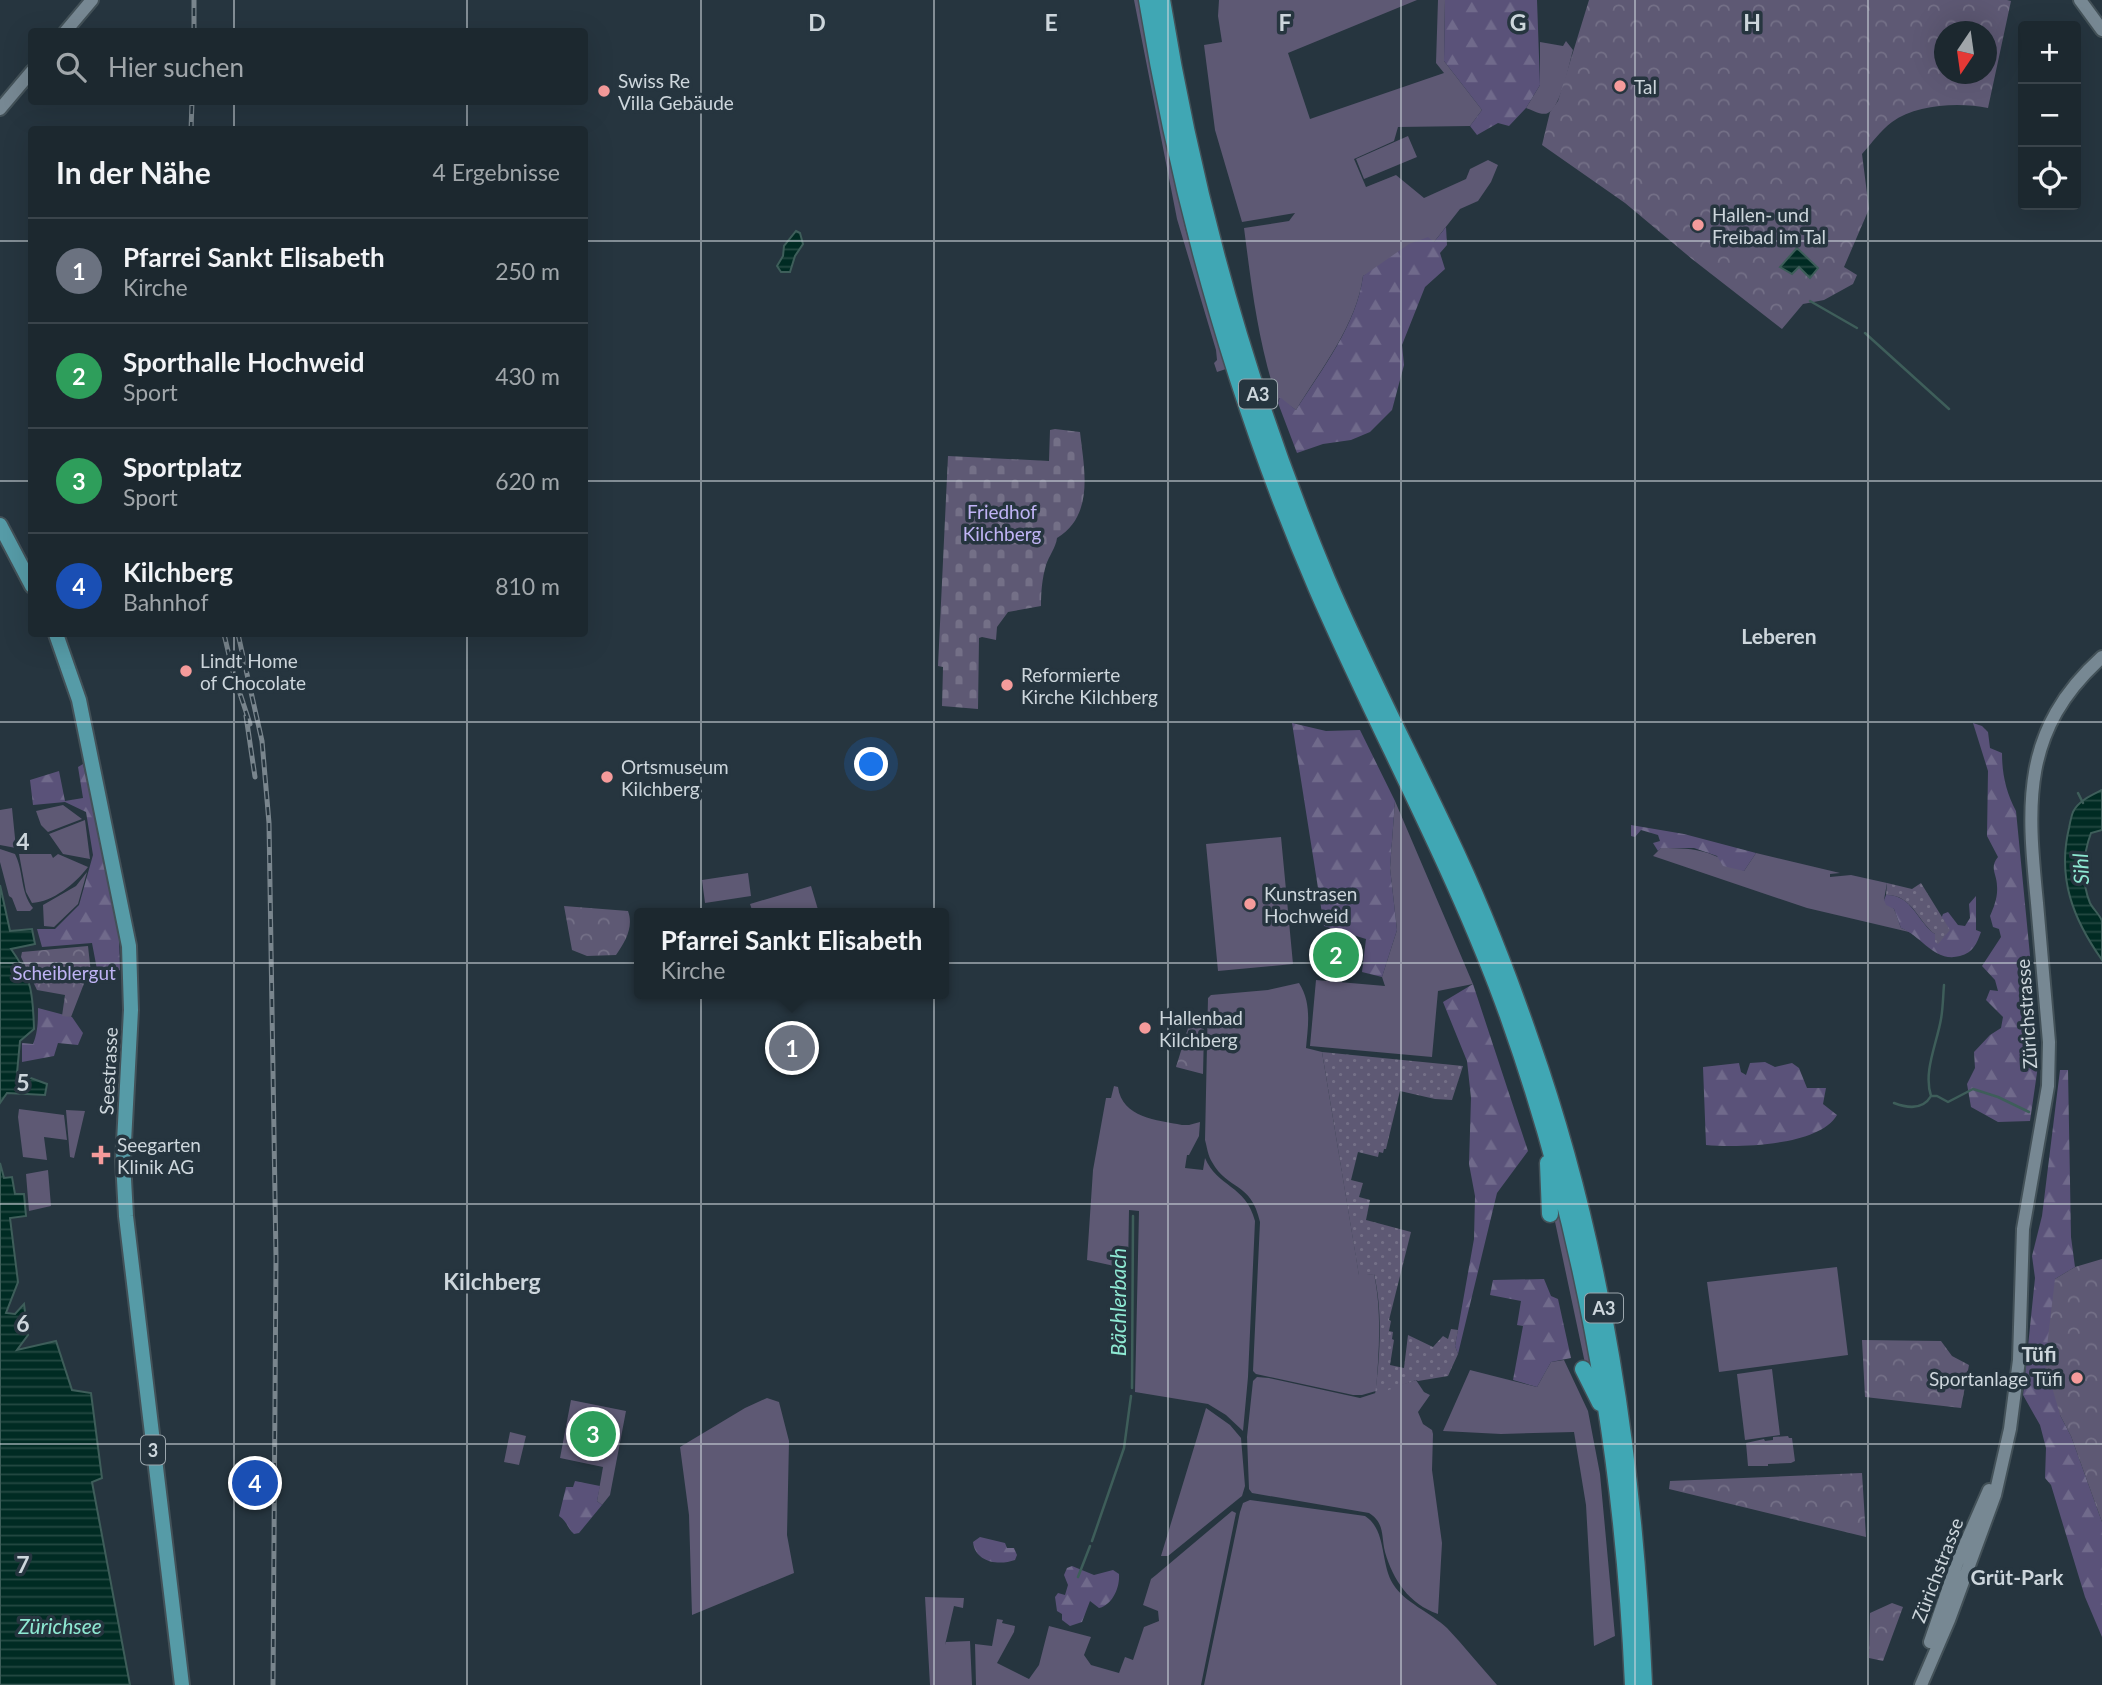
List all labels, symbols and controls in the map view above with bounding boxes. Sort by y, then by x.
text: D [808,8,826,36]
text: E [1044,8,1058,36]
text: F [1278,8,1292,36]
text: G [1510,8,1526,36]
text: H [1743,8,1761,36]
north arrow [1934,21,1997,84]
map controls [2018,21,2081,210]
button: + [2018,21,2081,84]
search box [28,28,588,105]
icon: search [52,48,90,86]
text: Hier suchen [108,51,244,83]
place label: Swiss Re Villa Gebäude [618,69,734,114]
place label: Tal [1634,75,1657,98]
marker: Tal [1612,78,1628,94]
marker: Swiss Re Villa Gebäude [596,83,612,99]
button: − [2018,84,2081,147]
button: locate [2018,147,2081,210]
text: In der Nähe [56,154,211,190]
text: 4 Ergebnisse [432,158,560,186]
place label: Hallen- und Freibad im Tal [1712,203,1826,248]
marker: Hallen- und Freibad im Tal [1690,217,1706,233]
text: Pfarrei Sankt Elisabeth [123,241,385,273]
text: 1 [72,257,86,285]
text: 250 m [495,257,560,285]
text: Kirche [123,273,188,301]
text: Sporthalle Hochweid [123,346,365,378]
text: 2 [72,362,86,390]
text: 430 m [495,362,560,390]
text: Sport [123,378,178,406]
road number: A3 [1239,380,1277,408]
text: Sportplatz [123,451,242,483]
text: 3 [72,467,86,495]
text: 620 m [495,467,560,495]
text: Sport [123,483,178,511]
park label: Friedhof Kilchberg [963,500,1041,545]
text: Kilchberg [123,556,233,588]
text: 4 [72,572,86,600]
text: 810 m [495,572,560,600]
text: Bahnhof [123,588,208,616]
district label: Leberen [1741,623,1817,648]
place label: Lindt Home of Chocolate [200,649,306,694]
marker: Lindt Home of Chocolate [178,663,194,679]
place label: Reformierte Kirche Kilchberg [1021,663,1158,708]
marker: Reformierte Kirche Kilchberg [999,677,1015,693]
your location [854,747,888,781]
place label: Ortsmuseum Kilchberg [621,755,729,800]
marker: Ortsmuseum Kilchberg [599,769,615,785]
text: 4 [16,827,30,855]
water label: Sihl [2067,853,2093,885]
place label: Kunstrasen Hochweid [1264,882,1357,927]
marker: Kunstrasen Hochweid [1242,896,1258,912]
popup [634,908,949,999]
text: Pfarrei Sankt Elisabeth [661,924,922,956]
pin: 2 [1313,929,1359,981]
text: Kirche [661,956,725,984]
street label: Zürichstrasse [2011,958,2041,1070]
park label: Scheiblergut [12,961,116,984]
place label: Hallenbad Kilchberg [1159,1006,1243,1051]
marker: Hallenbad Kilchberg [1137,1020,1153,1036]
pin: 1 [769,1022,815,1074]
street label: Seestrasse [94,1026,122,1116]
text: 5 [16,1068,30,1096]
place label: Seegarten Klinik AG [117,1133,201,1178]
marker: Seegarten Klinik AG [91,1145,111,1165]
water label: Bächlerbach [1105,1248,1130,1356]
district label: Kilchberg [443,1267,541,1295]
road number: A3 [1585,1294,1623,1322]
text: 6 [16,1309,30,1337]
district label: Tüfi [2021,1341,2057,1366]
place label: Sportanlage Tüfi [1929,1367,2063,1390]
marker: Sportanlage Tüfi [2069,1370,2085,1386]
pin: 3 [570,1408,616,1460]
road number: 3 [141,1436,165,1464]
pin: 4 [232,1457,278,1509]
street label: Zürichstrasse [1906,1514,1968,1626]
text: 7 [16,1550,30,1578]
district label: Grüt-Park [1971,1564,2064,1589]
water label: Zürichsee [17,1613,102,1638]

